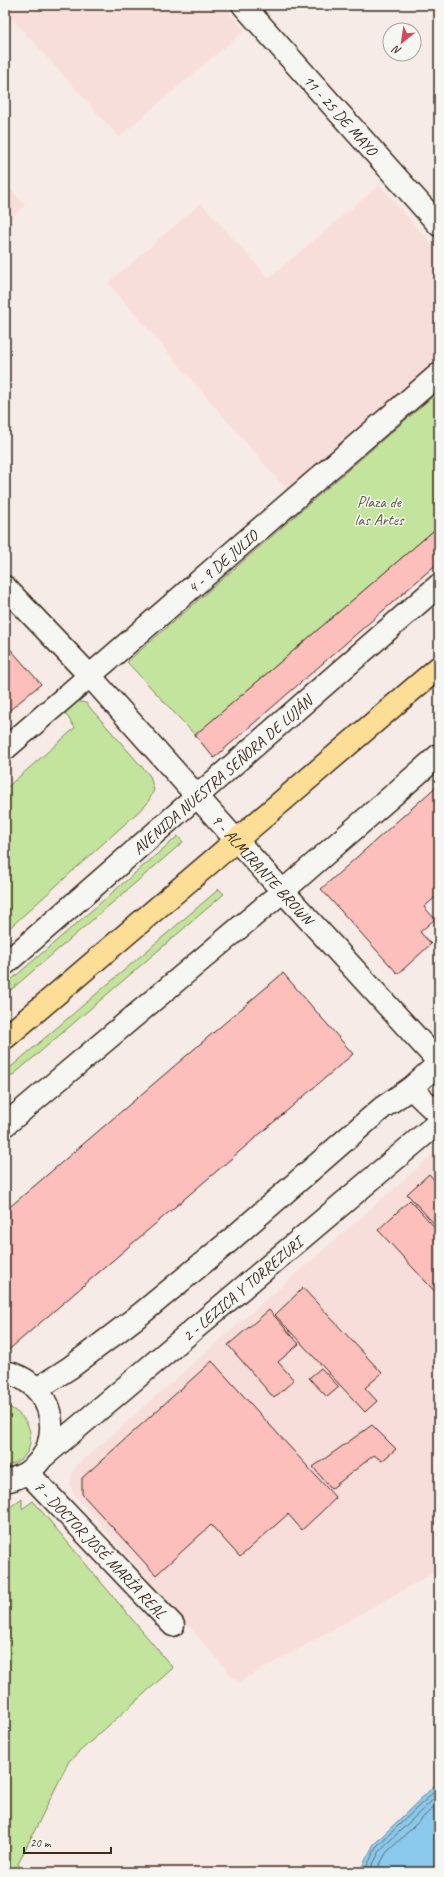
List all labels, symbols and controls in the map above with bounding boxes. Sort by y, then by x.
north arrow [382,22,422,62]
text: N [389,42,403,58]
street label: 11 - 25 DE MAYO [299,71,383,162]
park label: Plaza de las Artes [355,492,405,530]
street label: 4 - 9 DE JULIO [183,525,264,598]
street label: AVENIDA NUESTRA SEÑORA DE LUJÁN [129,690,318,859]
street label: 9 - ALMIRANTE BROWN [207,810,319,931]
street label: 2 - LEZICA Y TORREZURI [178,1231,309,1346]
street label: 7 - DOCTOR JOSÉ MARÍA REAL [30,1477,170,1623]
scale bar [24,1829,111,1855]
text: 20 m [30,1835,52,1851]

